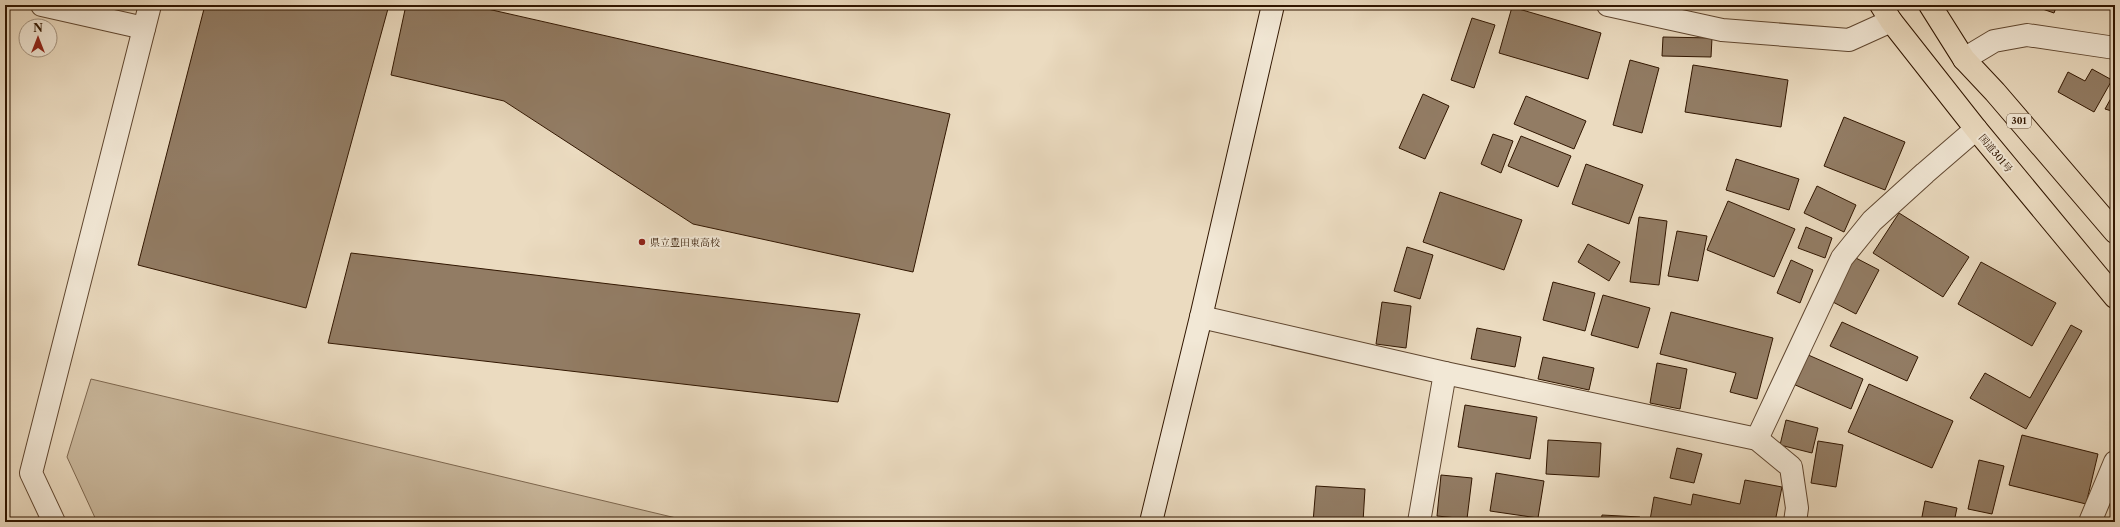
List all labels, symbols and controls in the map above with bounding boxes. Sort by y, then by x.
north arrow [18,18,58,58]
text: N [33,21,43,35]
road number: 301 [2007,114,2031,128]
street label: 国道301号 [1976,132,2015,175]
place label: 県立豊田東高校 [650,236,720,249]
marker: 県立豊田東高校 [637,237,647,247]

